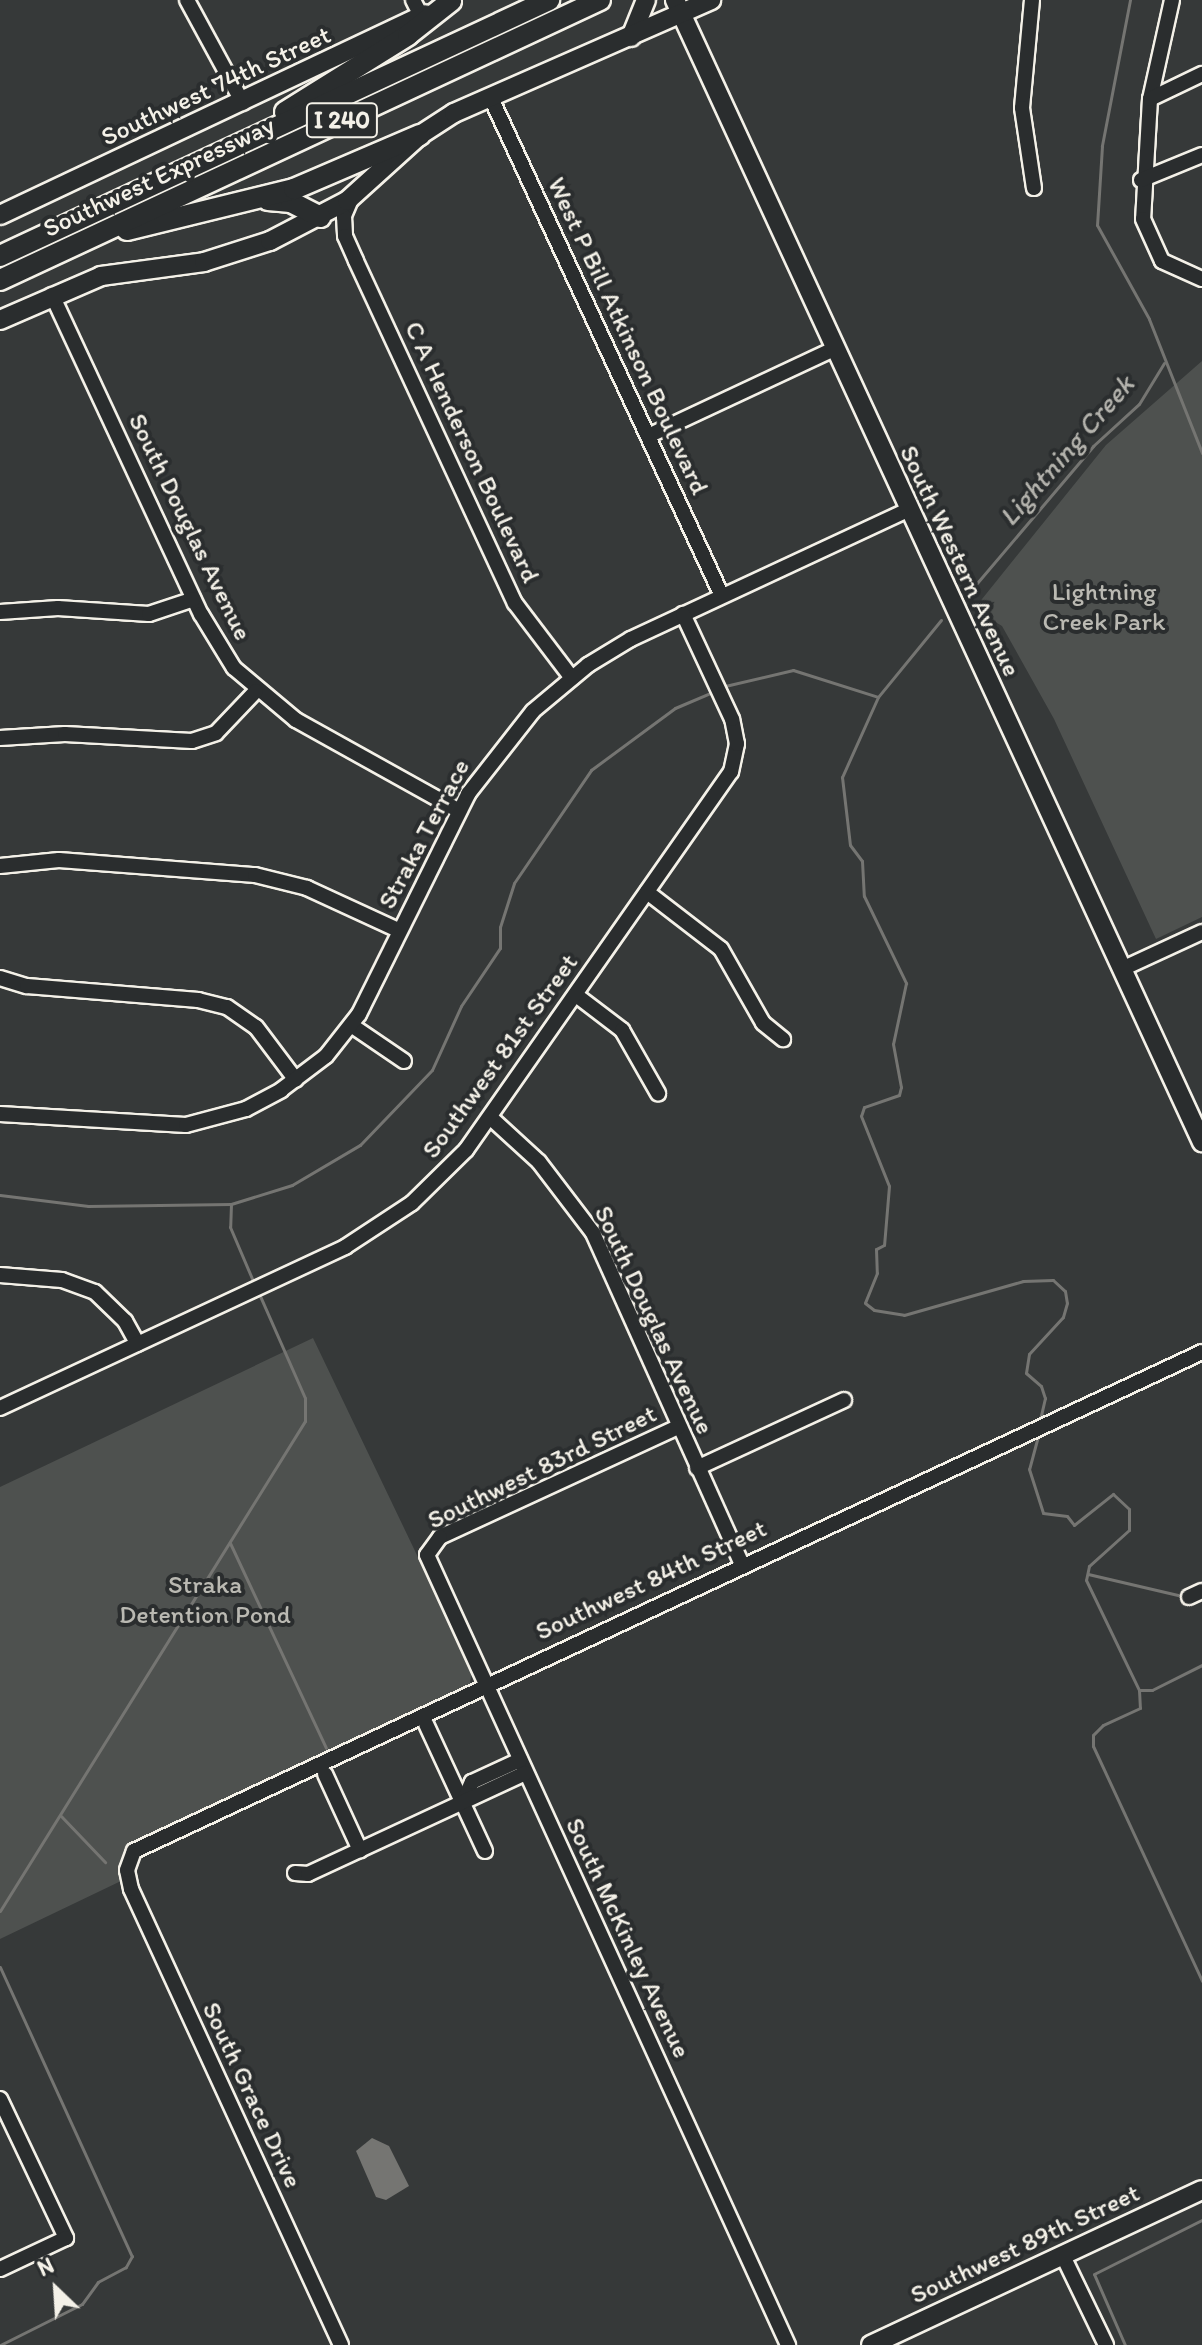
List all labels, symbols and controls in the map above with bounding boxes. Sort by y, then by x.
street label: Southwest 74th Street [97,19,335,153]
road number: I 240 [304,100,380,140]
street label: Southwest Expressway [39,110,279,244]
street label: West P Bill Atkinson Boulevard [541,173,715,499]
street label: C A Henderson Boulevard [397,316,547,588]
water label: Lightning Creek [991,368,1141,532]
street label: South Douglas Avenue [121,408,259,646]
street label: South Western Avenue [893,441,1027,681]
park label: Lightning Creek Park [1043,576,1165,638]
street label: Straka Terrace [372,755,476,913]
street label: Southwest 81st Street [415,948,585,1164]
street label: South Douglas Avenue [587,1201,721,1439]
street label: Southwest 83rd Street [423,1398,661,1536]
street label: Southwest 84th Street [531,1513,771,1647]
park label: Straka Detention Pond [119,1569,291,1630]
street label: South McKinley Avenue [559,1814,697,2062]
street label: South Grace Drive [195,1997,309,2193]
street label: Southwest 89th Street [906,2177,1144,2311]
north arrow [16,2249,96,2329]
text: N [33,2251,58,2282]

